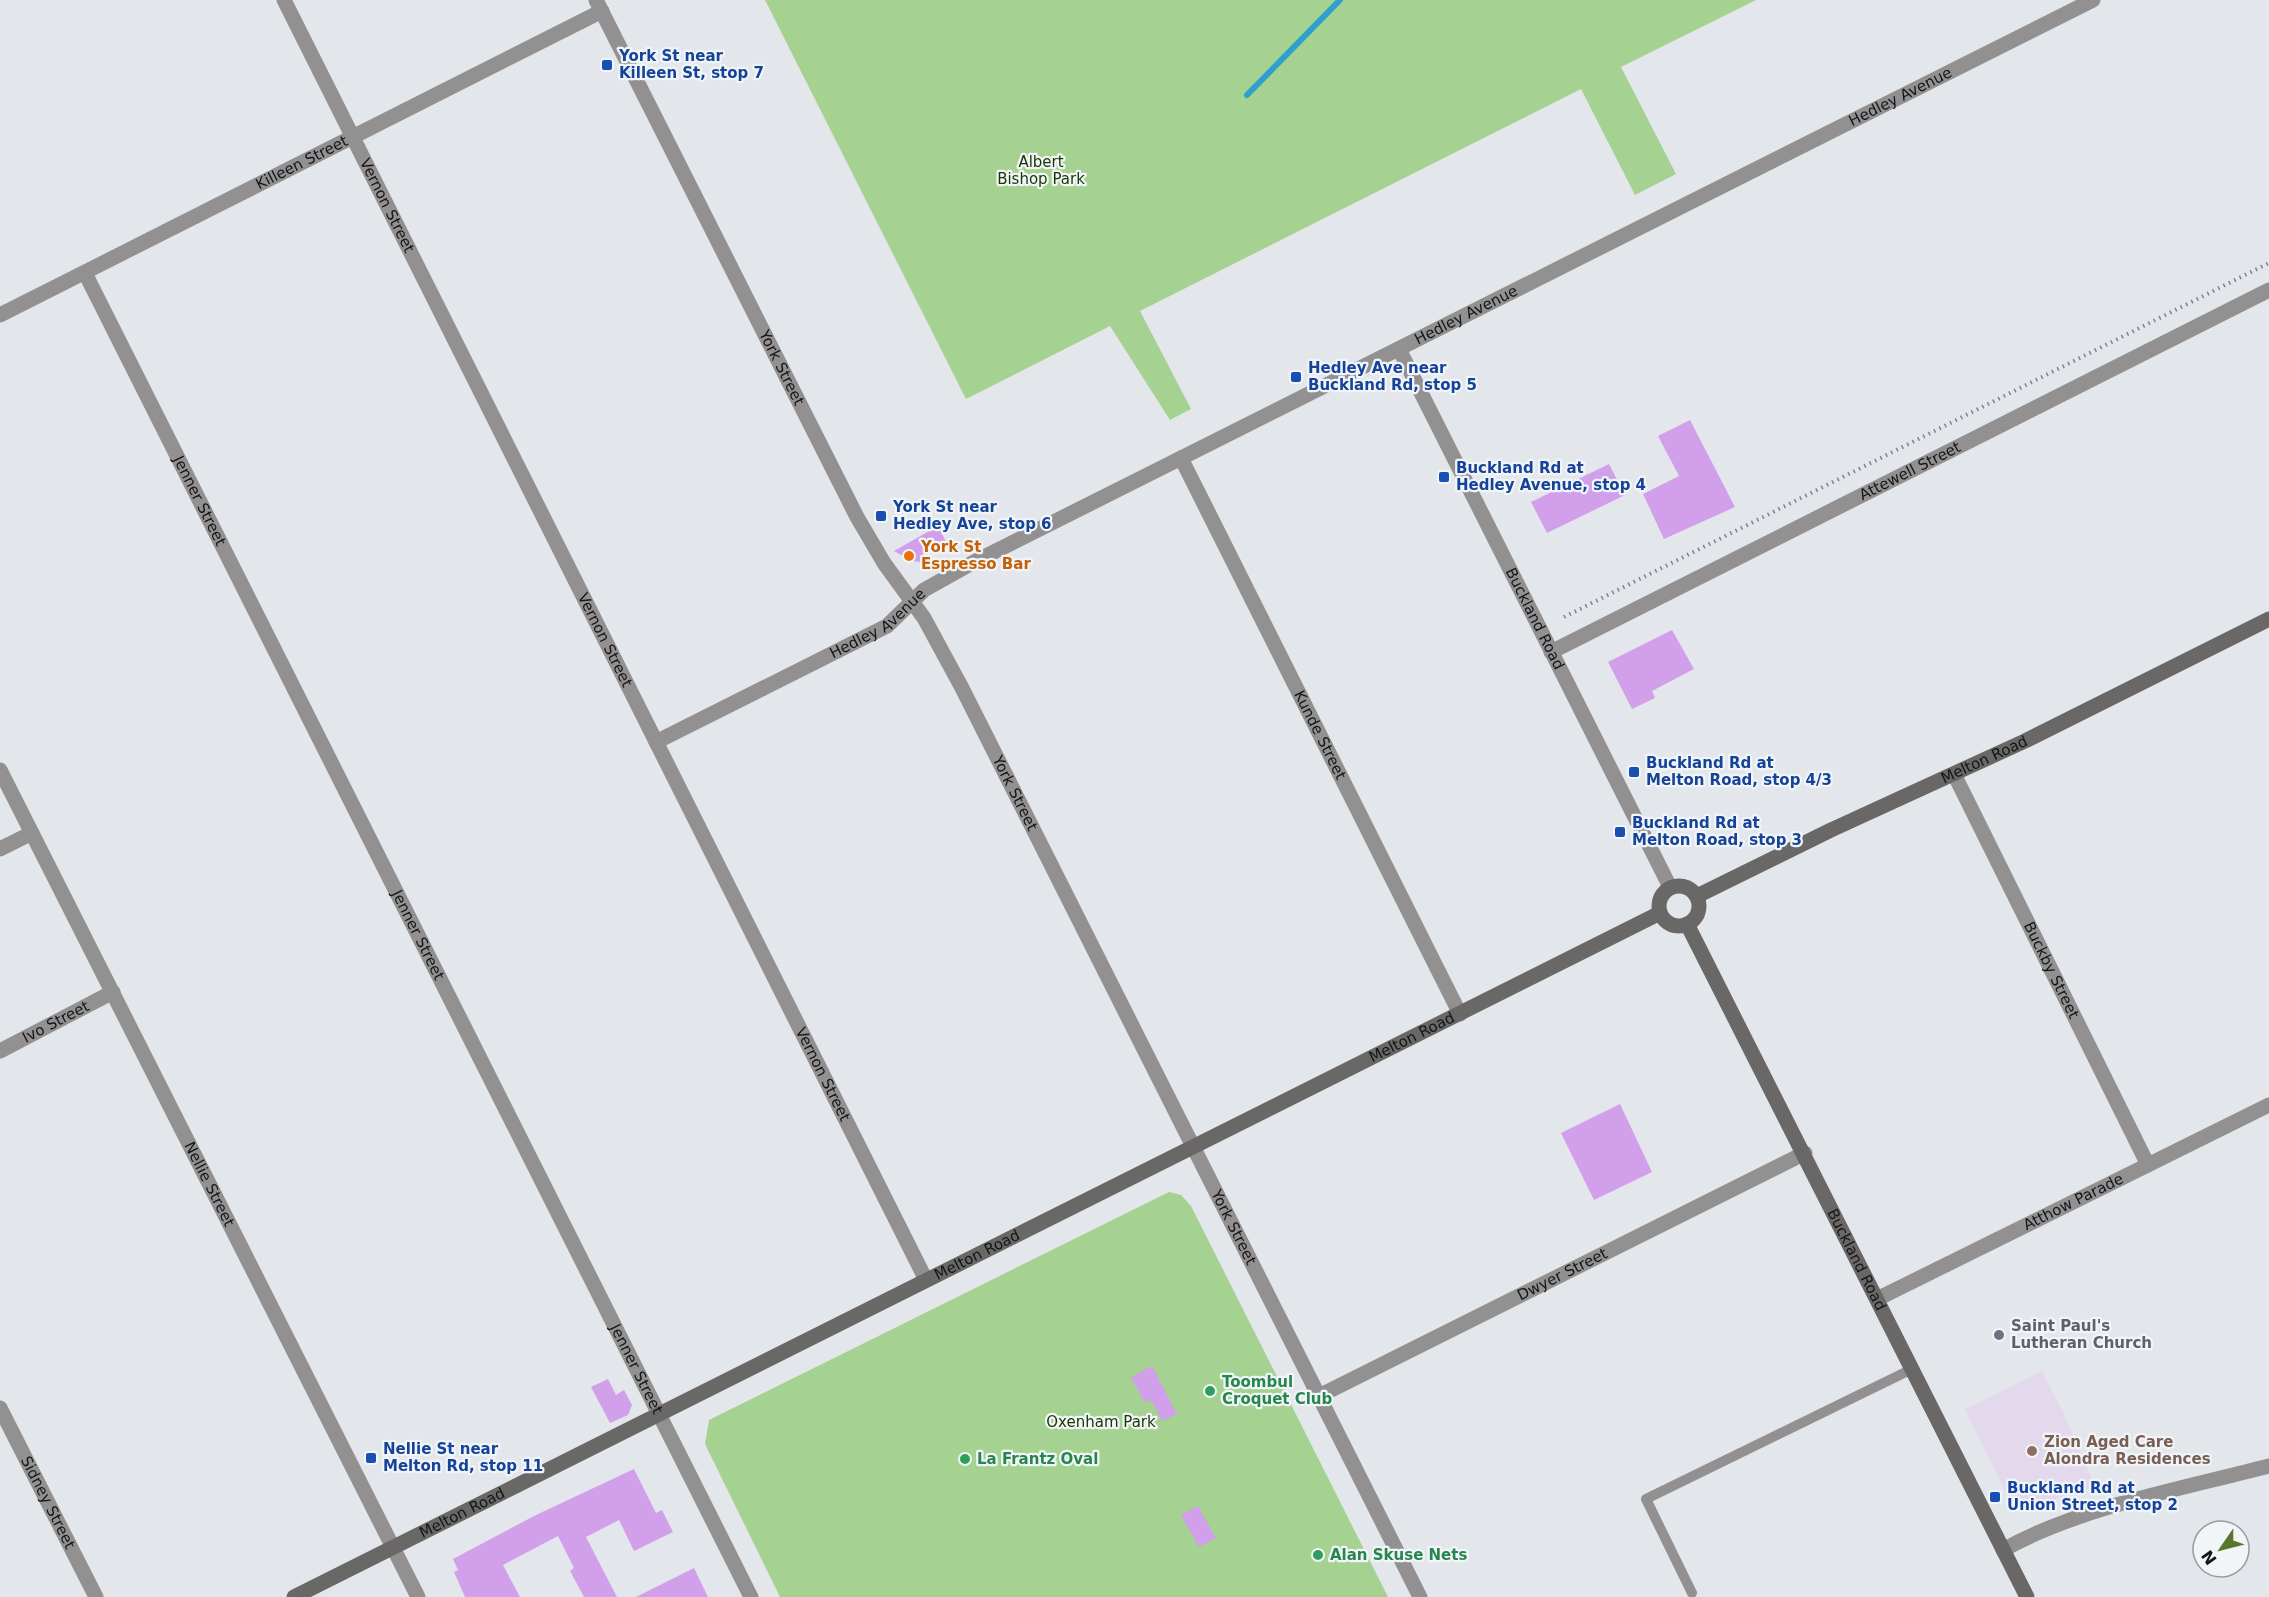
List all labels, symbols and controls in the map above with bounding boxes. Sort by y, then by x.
place label: York St near Killeen St, stop 7 [618,47,764,82]
marker: York St near Killeen St, stop 7 [600,58,614,72]
street label: Hedley Avenue [1846,63,1955,130]
street label: Killeen Street [253,132,351,193]
park label: Albert Bishop Park [997,153,1085,188]
street label: Vernon Street [356,156,418,256]
street label: Hedley Avenue [1412,282,1521,348]
street label: York Street [755,326,808,408]
place label: Hedley Ave near Buckland Rd, stop 5 [1308,359,1477,394]
marker: Hedley Ave near Buckland Rd, stop 5 [1289,370,1303,384]
street label: Attewell Street [1856,438,1964,504]
street label: Jenner Street [169,452,230,549]
place label: Buckland Rd at Hedley Avenue, stop 4 [1456,459,1646,494]
marker: Buckland Rd at Hedley Avenue, stop 4 [1437,470,1451,484]
place label: York St near Hedley Ave, stop 6 [892,498,1052,533]
marker: York St near Hedley Ave, stop 6 [874,509,888,523]
place label: York St Espresso Bar [920,538,1031,573]
marker: York St Espresso Bar [902,549,916,563]
street label: Buckland Road [1502,565,1568,673]
street label: Hedley Avenue [827,585,929,662]
street label: Vernon Street [574,590,636,690]
street label: Kunde Street [1290,688,1350,783]
street label: Melton Road [1938,732,2030,787]
street label: York Street [988,752,1041,834]
place label: Buckland Rd at Melton Road, stop 4/3 [1646,754,1832,789]
marker: Buckland Rd at Melton Road, stop 4/3 [1627,765,1641,779]
place label: Buckland Rd at Melton Road, stop 3 [1632,814,1802,849]
marker: Buckland Rd at Melton Road, stop 3 [1613,825,1627,839]
street label: Jenner Street [387,886,448,983]
street label: Buckby Street [2020,919,2083,1022]
street label: Ivo Street [19,997,92,1047]
street label: Melton Road [1366,1008,1457,1066]
street label: Vernon Street [792,1024,854,1125]
street label: Nellie Street [180,1139,238,1230]
street label: Atthow Parade [2020,1170,2126,1234]
street label: York Street [1207,1186,1260,1268]
street label: Buckland Road [1823,1206,1890,1313]
street label: Melton Road [931,1226,1023,1284]
street label: Dwyer Street [1514,1244,1610,1304]
place label: Saint Paul's Lutheran Church [2011,1317,2152,1352]
street label: Jenner Street [606,1320,667,1417]
marker: Saint Paul's Lutheran Church [1992,1328,2006,1342]
place label: Toombul Croquet Club [1222,1373,1333,1408]
marker: Toombul Croquet Club [1203,1384,1217,1398]
park label: Oxenham Park [1046,1413,1156,1431]
place label: Zion Aged Care Alondra Residences [2044,1433,2211,1468]
place label: Nellie St near Melton Rd, stop 11 [383,1440,543,1475]
marker: Zion Aged Care Alondra Residences [2025,1444,2039,1458]
place label: La Frantz Oval [977,1450,1098,1468]
marker: Nellie St near Melton Rd, stop 11 [364,1451,378,1465]
marker: La Frantz Oval [958,1452,972,1466]
street label: Sidney Street [17,1453,79,1552]
place label: Buckland Rd at Union Street, stop 2 [2007,1479,2178,1514]
street label: Melton Road [416,1484,508,1542]
marker: Buckland Rd at Union Street, stop 2 [1988,1490,2002,1504]
north arrow [2191,1519,2251,1579]
place label: Alan Skuse Nets [1330,1546,1467,1564]
text: N [2198,1546,2221,1568]
marker: Alan Skuse Nets [1311,1548,1325,1562]

